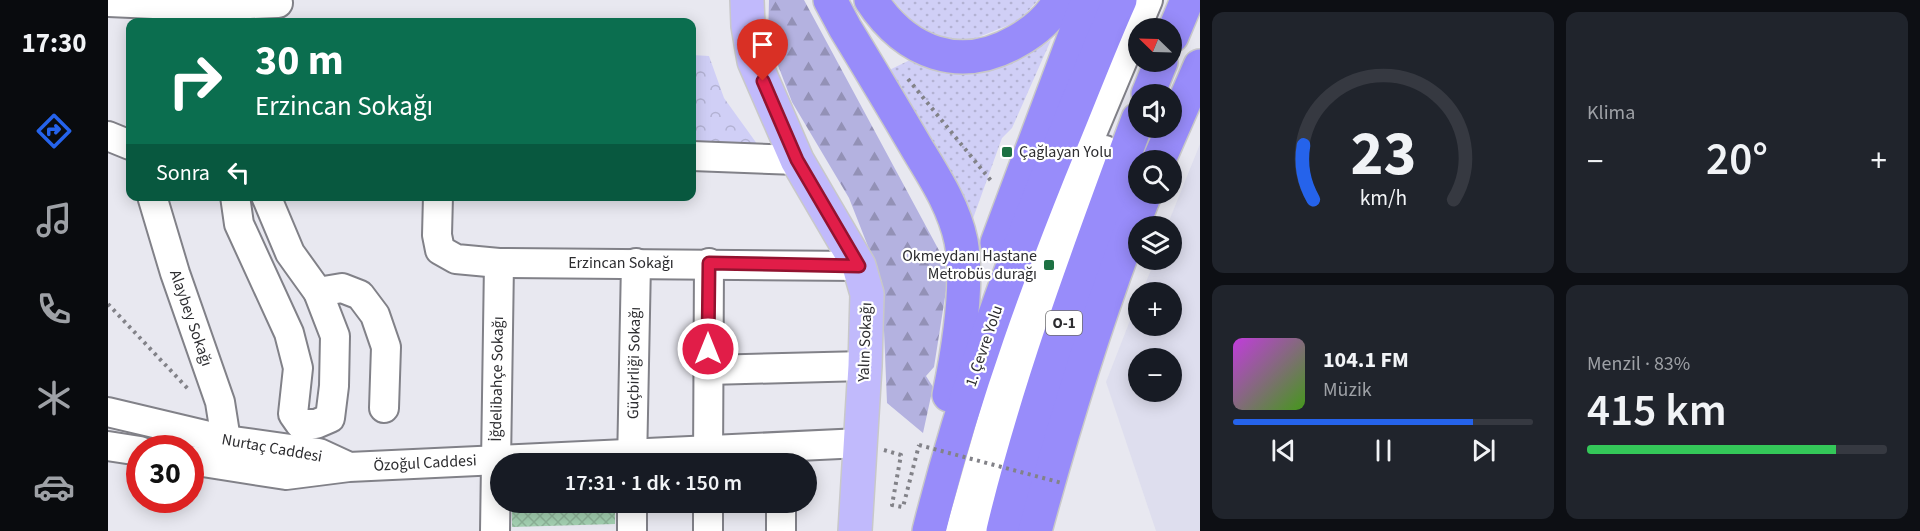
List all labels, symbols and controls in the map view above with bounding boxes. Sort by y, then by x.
north arrow [1128,18,1182,72]
map controls [1128,18,1182,402]
pin [737,19,788,81]
text: 17:30 [21,24,87,63]
icon: arrive [746,28,779,61]
text: 30 m [255,31,344,91]
icon: right [156,42,234,120]
button: sound [1128,84,1182,138]
text: Erzincan Sokağı [255,87,433,126]
text: Klima [1587,99,1635,127]
icon: directions [33,110,75,152]
text: 23 [1350,110,1416,199]
text: 20° [1706,128,1768,192]
text: − [1587,138,1603,185]
text: + [1871,138,1887,185]
place label: Çağlayan Yolu [1019,141,1112,163]
marker: Çağlayan Yolu [1000,145,1014,159]
button: search [1128,150,1182,204]
icon: left [222,156,255,189]
text: Sonra [156,157,210,189]
text: km/h [1359,183,1407,214]
icon: music [33,199,75,241]
button: layers [1128,216,1182,270]
place label: Okmeydanı Hastane Metrobüs durağı [902,245,1037,285]
street label: Erzincan Sokağı [568,252,674,274]
marker: Okmeydanı Hastane Metrobüs durağı [1042,258,1056,272]
street label: Alaybey Sokağı [164,267,218,369]
button: + [1128,282,1182,336]
icon: phone [33,288,75,330]
street label: Yalın Sokağı [853,302,877,383]
street label: 1. Çevre Yolu [960,302,1008,390]
street label: Güçbirliği Sokağı [622,307,646,419]
road number: O-1 [1046,311,1082,335]
street label: İğdelibahçe Sokağı [485,316,509,442]
position arrow [676,317,740,381]
text: 104.1 FM [1323,344,1409,376]
button: − [1128,348,1182,402]
text: Menzil · 83% [1587,350,1690,378]
text: Müzik [1323,376,1372,404]
icon: climate [33,377,75,419]
text: 415 km [1587,379,1727,443]
street label: Nurtaç Caddesi [220,428,324,468]
icon: previous [1267,434,1300,467]
icon: pause [1367,434,1400,467]
icon: next [1467,434,1500,467]
speed limit sign: 30 [126,435,204,513]
street label: Özoğul Caddesi [373,449,477,477]
icon: car [33,466,75,508]
text: 17:31 · 1 dk · 150 m [565,467,742,499]

